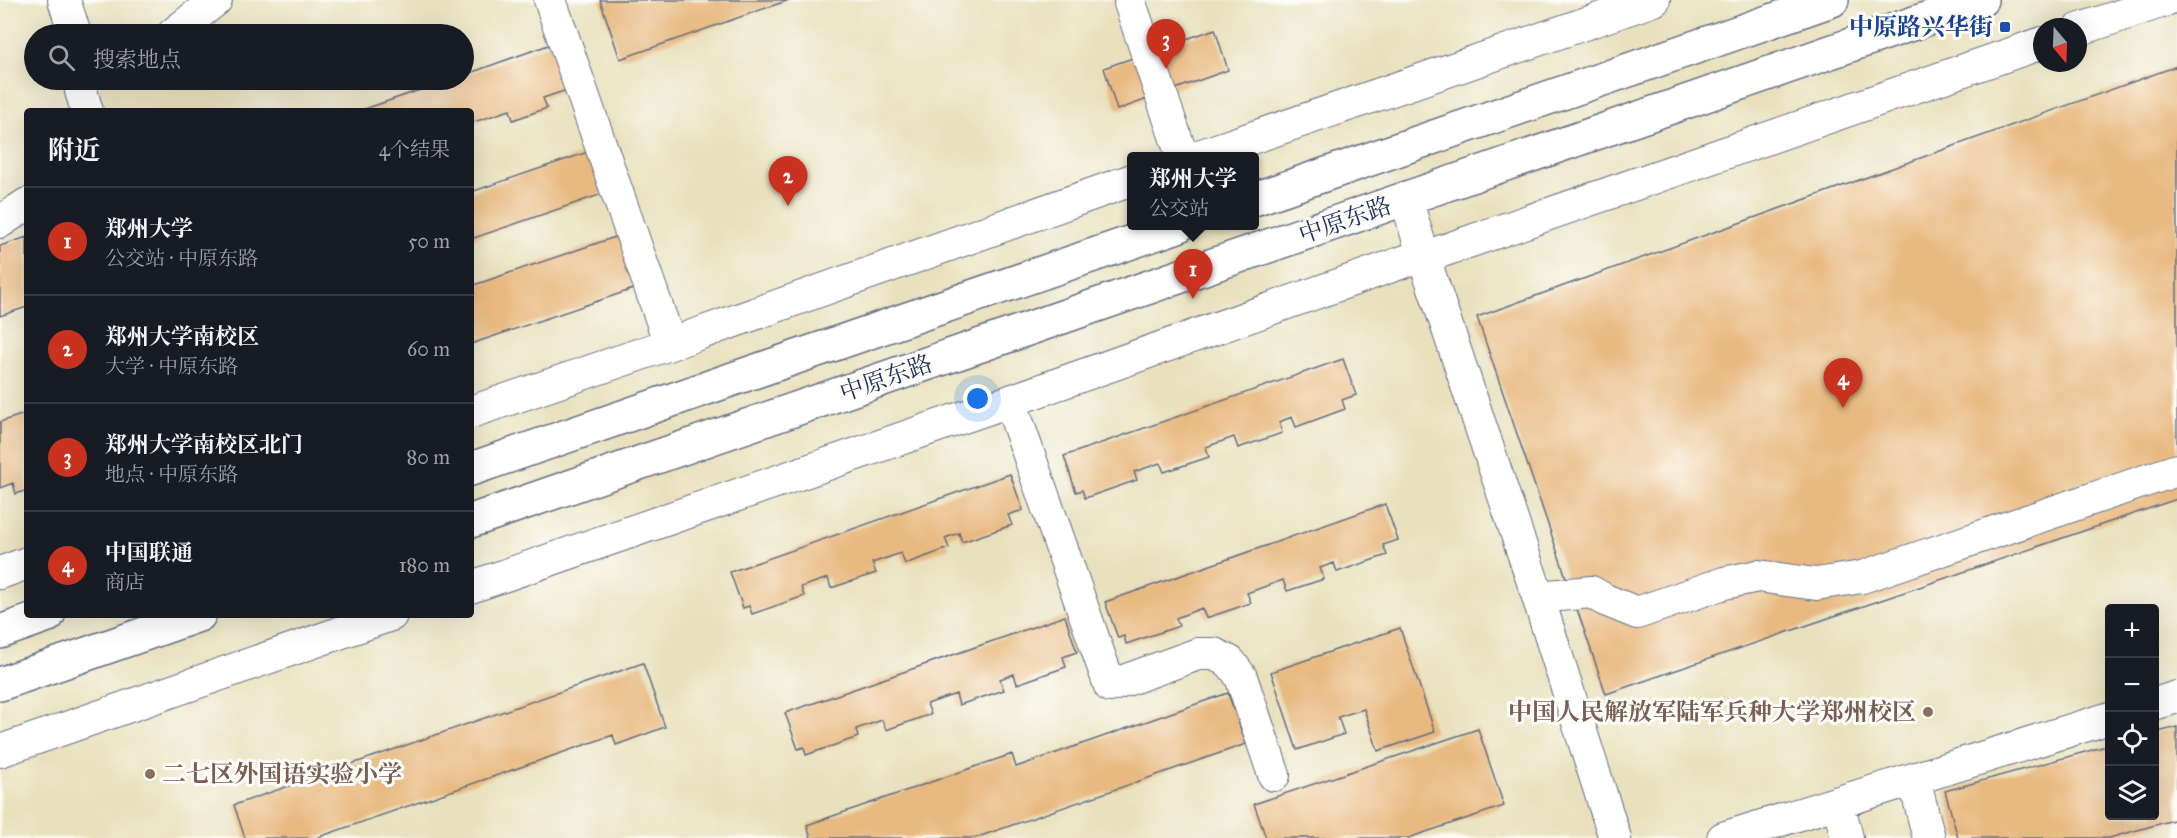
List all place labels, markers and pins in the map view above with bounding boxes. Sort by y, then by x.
place label: 中原路兴华街 [1849,12,1993,42]
pin: 3 [1146,20,1186,69]
marker: 中原路兴华街 [1998,20,2012,34]
pin: 2 [768,156,808,206]
pin: 1 [1174,250,1212,299]
pin: 4 [1824,358,1862,408]
place label: 中国人民解放军陆军兵种大学郑州校区 [1508,697,1916,727]
marker: 中国人民解放军陆军兵种大学郑州校区 [1921,705,1935,719]
place label: 二七区外国语实验小学 [162,759,402,789]
marker: 二七区外国语实验小学 [143,767,157,781]

